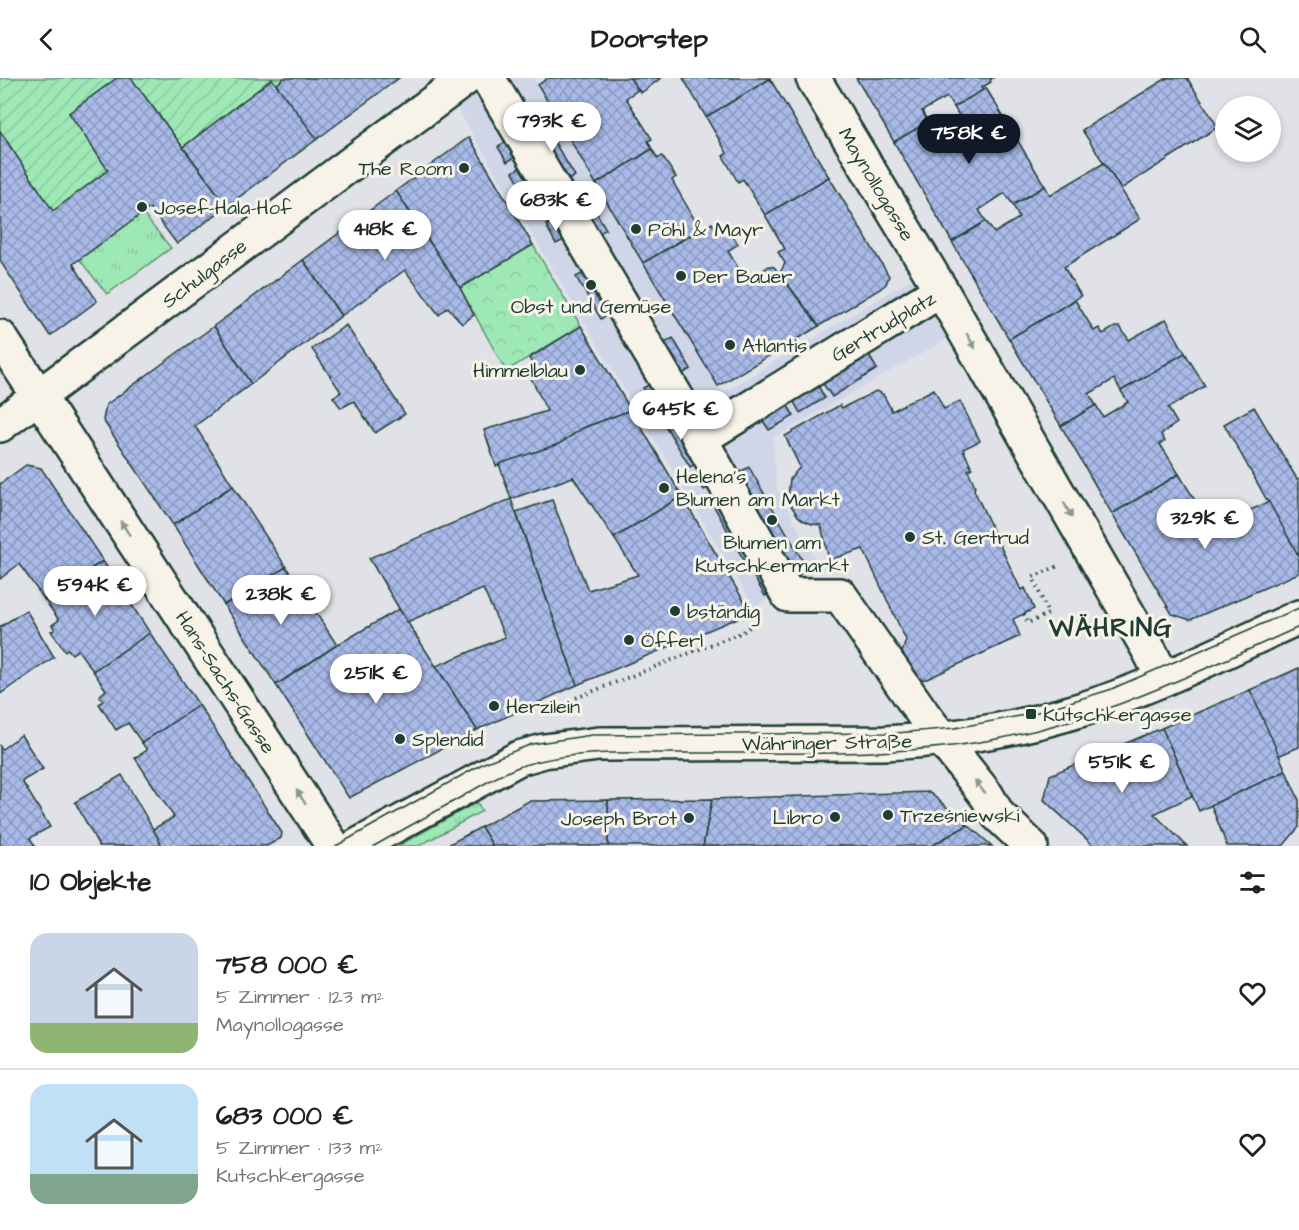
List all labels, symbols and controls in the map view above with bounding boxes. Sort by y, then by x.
text: Doorstep [591,20,708,58]
icon: back [30,23,63,56]
icon: search [1236,23,1269,56]
map controls [1215,96,1281,162]
button: layers [1215,96,1281,162]
pin: 793K € [503,102,601,153]
text: 793K € [517,107,587,135]
pin: 758K € [920,114,1018,165]
text: 758K € [931,119,1007,147]
street label: Maynollogasse [830,122,921,247]
place label: The Room [358,155,452,183]
marker: The Room [457,161,471,175]
pin: 683K € [507,181,605,232]
text: 683K € [520,186,592,214]
place label: Josef-Hala-Hof [154,194,292,222]
marker: Josef-Hala-Hof [135,200,149,214]
pin: 418K € [336,210,434,261]
text: 418K € [352,215,418,243]
place label: Pöhl & Mayr [648,216,763,245]
marker: Pöhl & Mayr [629,222,643,236]
street label: Schulgasse [156,232,254,316]
place label: Der Bauer [693,263,792,291]
marker: Der Bauer [674,269,688,283]
marker: Obst und Gemüse [584,278,598,292]
street label: Gertrudplatz [826,285,941,369]
place label: Obst und Gemüse [511,293,671,321]
place label: Atlantis [742,332,807,360]
one-way arrow [965,333,976,349]
marker: Atlantis [723,338,737,352]
place label: Himmelblau [473,357,568,385]
marker: Himmelblau [573,363,587,377]
pin: 645K € [632,390,730,441]
text: 645K € [643,395,719,423]
place label: Helena's Blumen am Markt [676,463,840,514]
marker: Helena's Blumen am Markt [657,481,671,495]
pin: 329K € [1156,499,1254,550]
one-way arrow [1063,502,1073,519]
text: 329K € [1170,504,1240,532]
marker: Blumen am Kutschkermarkt [765,513,779,527]
one-way arrow [120,520,131,536]
place label: St. Gertrud [922,524,1029,552]
place label: Blumen am Kutschkermarkt [695,529,849,580]
marker: St. Gertrud [903,530,917,544]
pin: 594K € [46,566,144,617]
text: 594K € [57,571,133,599]
pin: 238K € [232,575,330,626]
text: 238K € [246,580,316,608]
place label: bständig [687,598,760,627]
marker: bständig [668,604,682,618]
street label: Hans-Sachs-Gasse [168,606,282,760]
district label: WÄHRING [1048,610,1173,646]
place label: Öfferl [641,627,703,655]
marker: Öfferl [622,633,636,647]
pin: 251K € [327,654,425,705]
text: 251K € [344,659,408,687]
place label: Herzilein [506,693,580,721]
marker: Herzilein [487,699,501,713]
place label: Kutschkergasse [1043,701,1192,730]
marker: Kutschkergasse [1024,707,1038,721]
place label: Splendid [412,726,483,754]
street label: Währinger Straße [742,728,913,759]
marker: Splendid [393,732,407,746]
pin: 551K € [1073,743,1171,794]
text: 551K € [1089,748,1155,776]
one-way arrow [974,779,986,794]
one-way arrow [295,789,306,805]
place label: Trześniewski [900,802,1020,830]
place label: Libro [773,804,823,832]
place label: Joseph Brot [561,805,677,833]
marker: Trześniewski [881,808,895,822]
marker: Libro [828,810,842,824]
marker: Joseph Brot [682,811,696,825]
text: 10 Objekte [30,864,151,900]
icon: filters [1236,866,1269,899]
text: 758 000 € [216,947,358,983]
icon: home [78,957,150,1029]
icon: heart [1236,977,1269,1010]
text: 5 Zimmer · 123 m² [216,983,384,1011]
text: Maynollogasse [216,1011,344,1039]
text: 683 000 € [216,1098,353,1134]
icon: home [78,1108,150,1180]
icon: heart [1236,1128,1269,1161]
text: 5 Zimmer · 133 m² [216,1134,383,1162]
text: Kutschkergasse [216,1162,364,1190]

